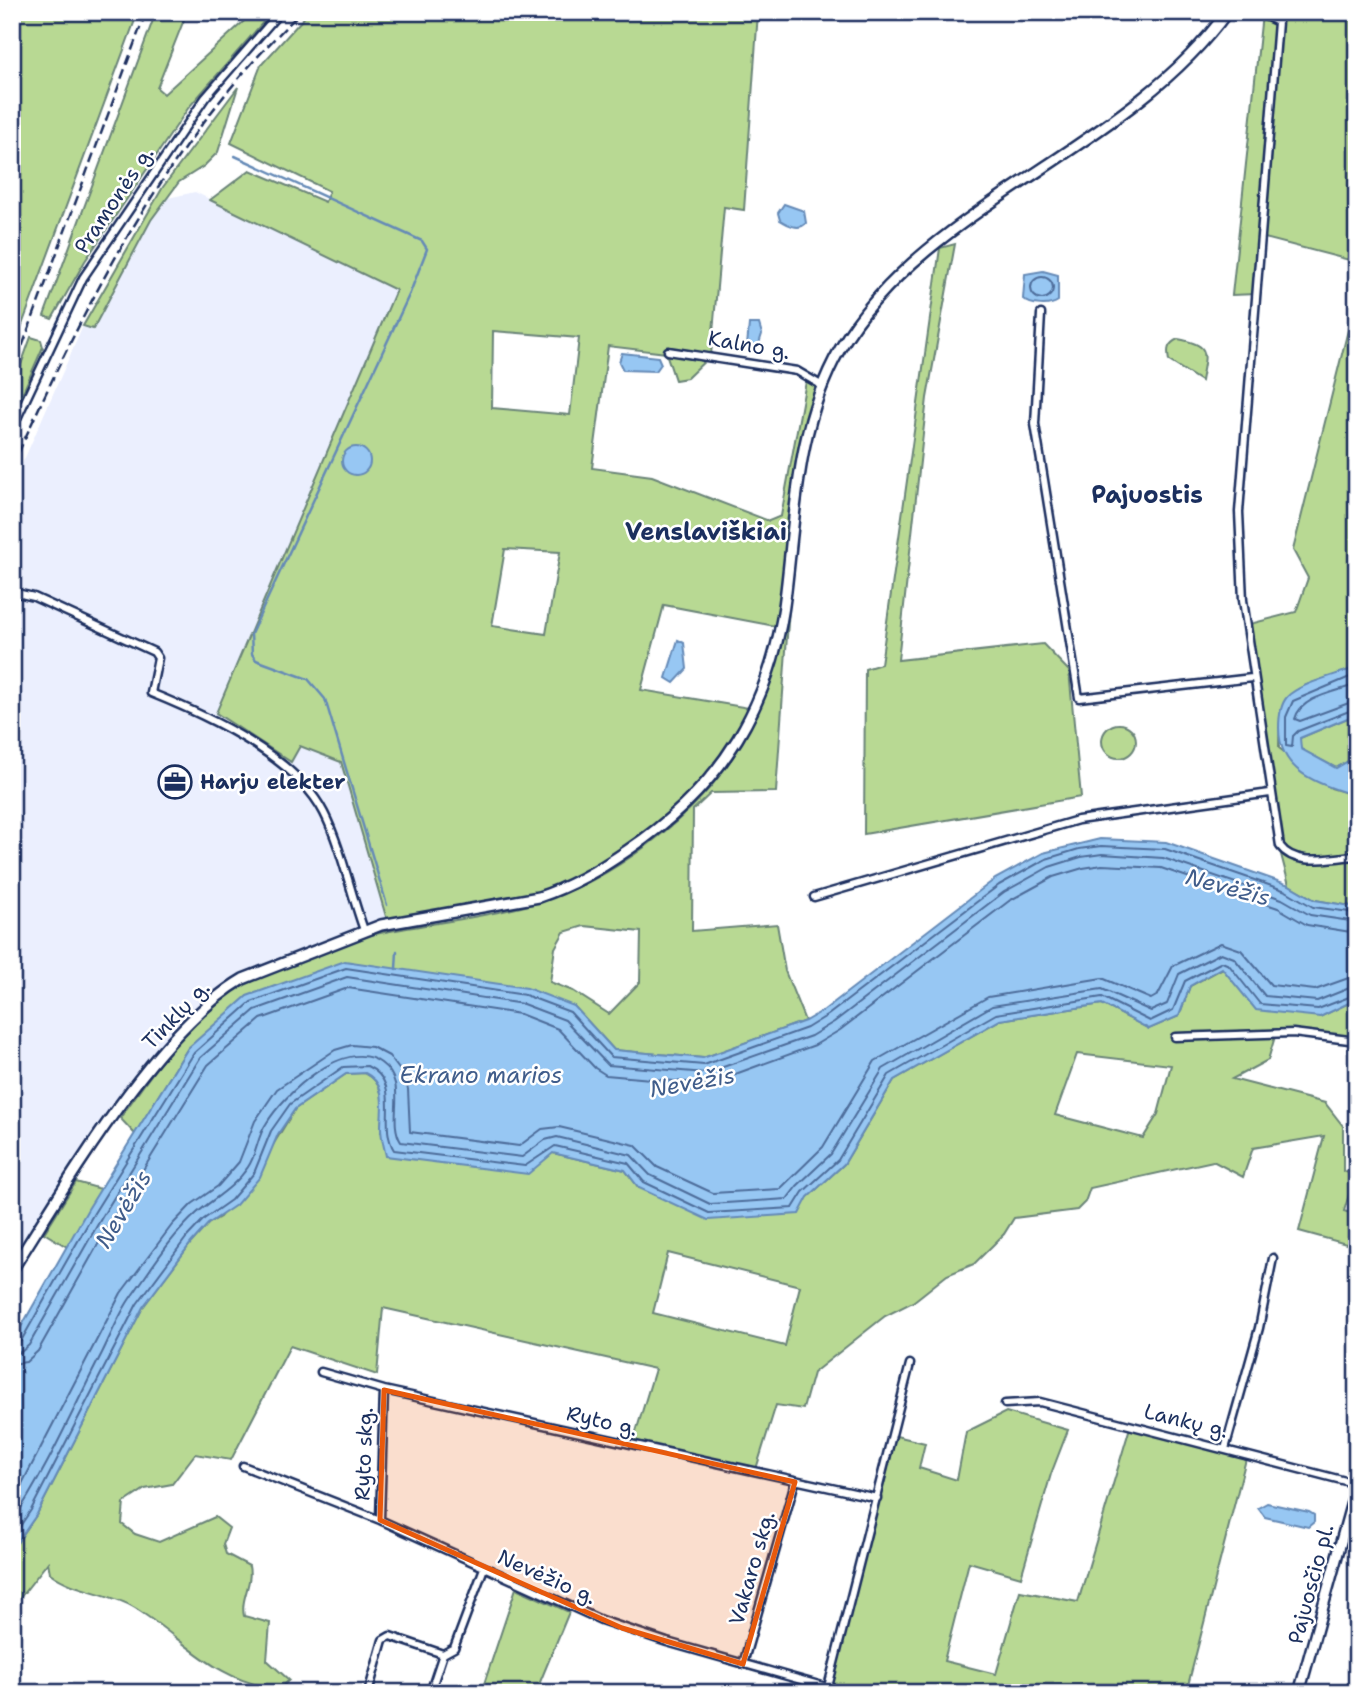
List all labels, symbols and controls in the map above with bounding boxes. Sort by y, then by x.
street label: Pramonės g. [68,141,160,259]
street label: Kalno g. [706,324,792,366]
district label: Pajuostis [1091,479,1203,511]
district label: Venslaviškiai [625,516,787,548]
office icon: Harju elekter [156,763,194,801]
place label: Harju elekter [200,768,346,796]
water label: Nevėžis [1182,861,1274,913]
street label: Tinklų g. [136,974,216,1056]
water label: Ekrano marios [400,1060,562,1090]
water label: Nevėžis [647,1060,737,1104]
water label: Nevėžis [88,1164,158,1254]
street label: Lankų g. [1141,1397,1231,1445]
street label: Ryto g. [564,1399,640,1443]
street label: Ryto skg. [348,1407,380,1501]
street label: Vakaro skg. [722,1508,782,1628]
street label: Pajuosčio pl. [1282,1521,1340,1647]
street label: Nevėžio g. [493,1543,601,1611]

